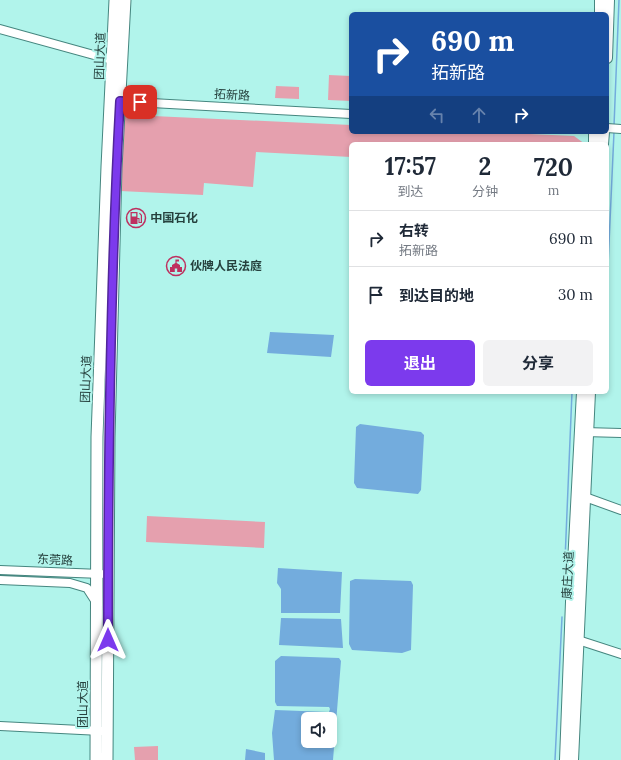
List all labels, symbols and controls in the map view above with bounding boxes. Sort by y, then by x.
text: 690 m [431,23,514,59]
icon: right [365,28,417,80]
street label: 团山大道 [91,32,108,80]
text: 拓新路 [431,61,485,84]
pin [123,85,157,119]
street label: 拓新路 [214,86,250,103]
icon: arrive [129,91,151,113]
icon: left [426,104,448,126]
icon: ahead [468,104,490,126]
icon: right [510,104,532,126]
text: 17:57 [385,151,436,182]
text: 2 [479,151,491,182]
text: 720 [534,152,573,183]
text: m [548,182,559,199]
text: 到达 [397,183,423,200]
text: 分钟 [472,183,498,200]
fuel station icon: 中国石化 [125,207,147,229]
place label: 中国石化 [150,210,198,225]
text: 右转 [399,221,429,240]
icon: right [365,228,387,250]
text: 690 m [549,229,593,248]
text: 拓新路 [399,242,438,259]
public building icon: 伙牌人民法庭 [165,255,187,277]
place label: 伙牌人民法庭 [190,258,262,273]
icon: arrive [365,284,387,306]
text: 30 m [558,285,593,304]
text: 到达目的地 [399,286,474,305]
button: 退出 [365,340,475,386]
button: 分享 [483,340,593,386]
street label: 团山大道 [77,355,94,403]
street label: 东莞路 [37,551,73,568]
street label: 康庄大道 [559,551,576,599]
position arrow [87,619,129,661]
street label: 团山大道 [75,680,90,728]
map controls [301,712,337,748]
button: sound [301,712,337,748]

